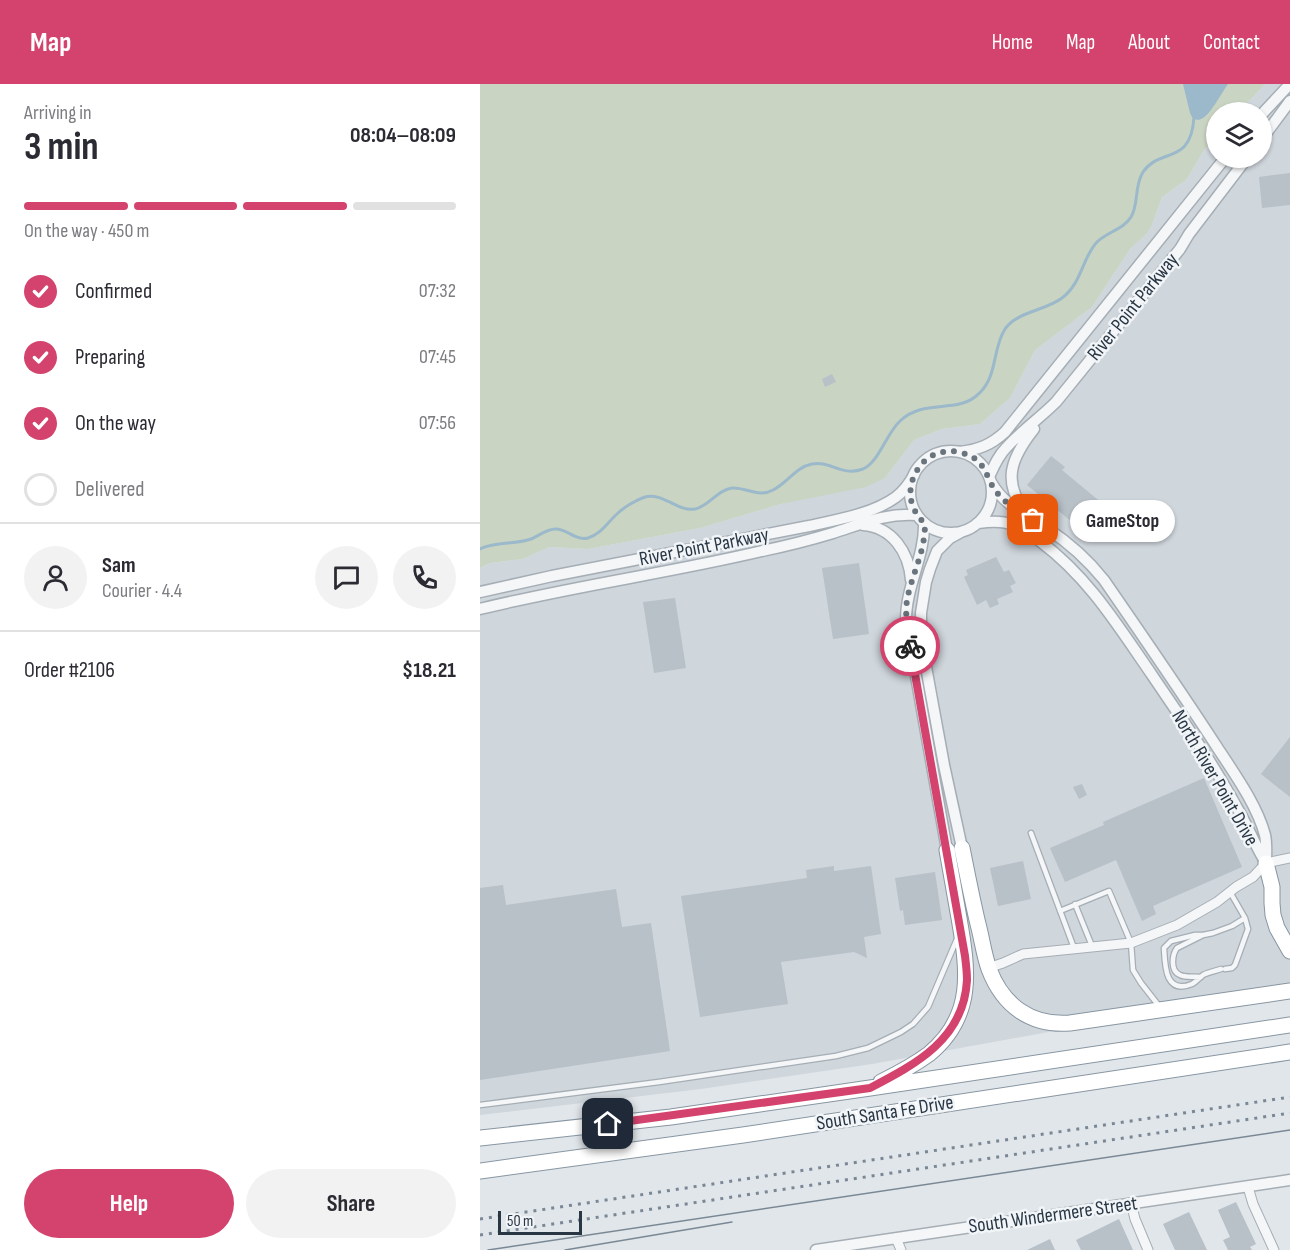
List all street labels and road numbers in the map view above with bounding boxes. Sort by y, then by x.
street label: River Point Parkway [1082,248,1184,366]
street label: River Point Parkway [637,523,771,571]
street label: North River Point Drive [1166,706,1264,850]
street label: South Santa Fe Drive [815,1090,955,1136]
street label: South Windermere Street [967,1191,1139,1239]

